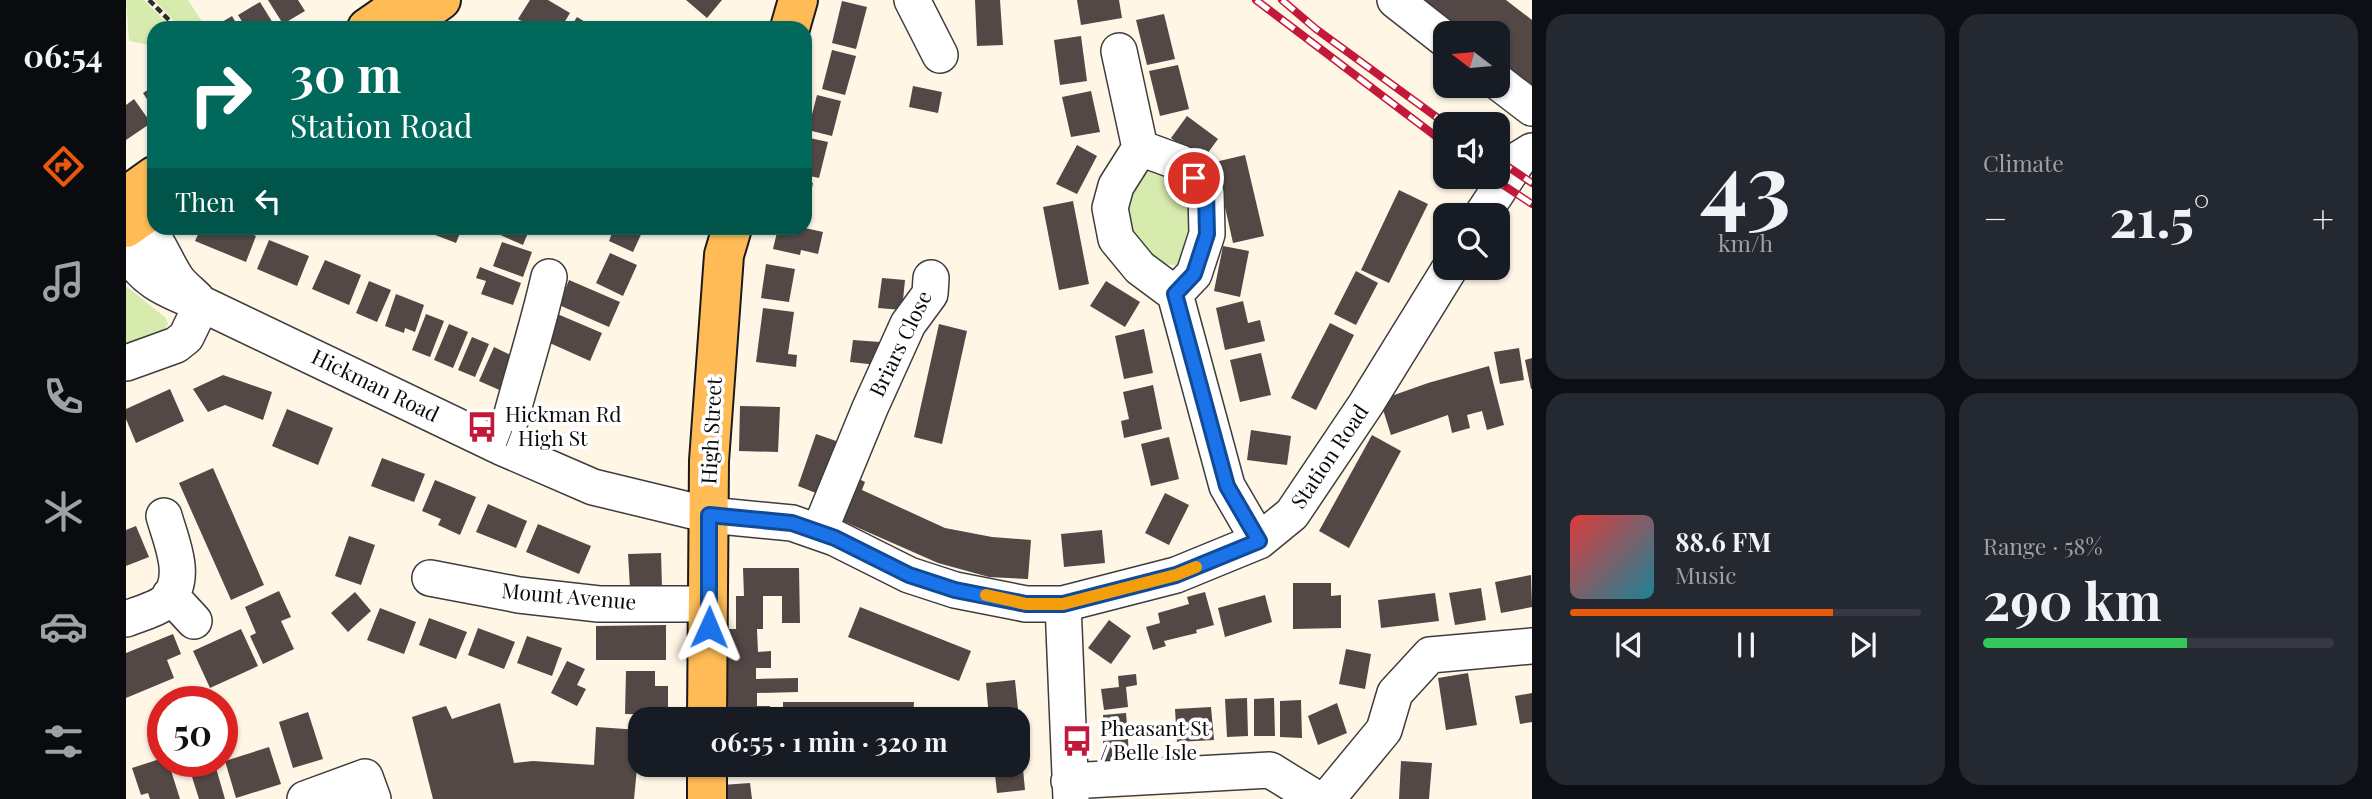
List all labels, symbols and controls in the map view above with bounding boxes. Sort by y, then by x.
north arrow [1433,21,1510,98]
map controls [1433,21,1510,280]
text: 06:54 [23,33,103,76]
text: 30 m [290,40,401,105]
icon: right [175,49,266,140]
text: Station Road [290,103,473,146]
button: sound [1433,112,1510,189]
text: 43 [1700,121,1791,242]
icon: directions [39,142,88,191]
text: Climate [1983,147,2064,178]
pin [1164,148,1224,208]
icon: arrive [1175,159,1213,197]
icon: left [249,182,287,220]
text: 21.5° [2110,182,2210,251]
text: Then [175,184,235,219]
text: − [1983,192,2008,243]
text: + [2312,192,2334,243]
button: search [1433,203,1510,280]
text: km/h [1718,227,1773,258]
icon: music [39,257,88,306]
street label: Briars Close [861,285,937,401]
street label: Hickman Road [308,341,444,427]
icon: phone [39,372,88,421]
street label: High Street [693,376,727,485]
street label: Station Road [1283,398,1373,513]
place label: Hickman Rd / High St [505,399,622,451]
bus stop icon: Hickman Rd / High St [465,410,499,444]
icon: climate [39,487,88,536]
text: 88.6 FM [1675,524,1771,559]
text: Range · 58% [1983,530,2103,561]
text: Music [1675,559,1736,590]
text: 290 km [1983,565,2161,634]
street label: Mount Avenue [501,575,638,615]
position arrow [672,590,746,664]
icon: car [39,602,88,651]
icon: previous [1610,626,1648,664]
icon: pause [1727,626,1765,664]
icon: next [1844,626,1882,664]
speed limit sign: 50 [147,686,238,777]
place label: Pheasant St / Belle Isle [1100,713,1210,765]
icon: filters [39,717,88,766]
text: 06:55 · 1 min · 320 m [710,724,948,759]
bus stop icon: Pheasant St / Belle Isle [1060,724,1094,758]

